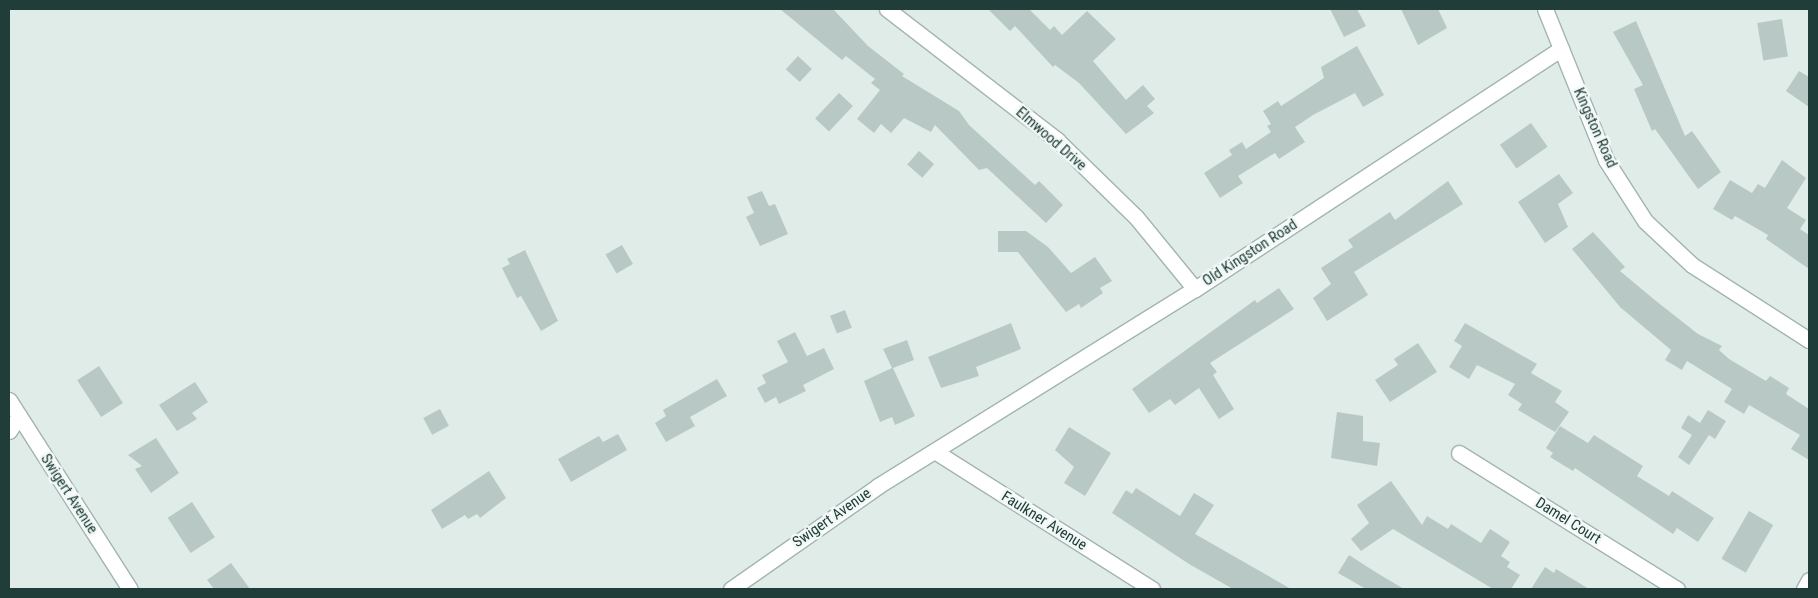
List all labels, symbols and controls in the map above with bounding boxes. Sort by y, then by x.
street label: Kingston Road [1569,85,1621,171]
street label: Elmwood Drive [1012,103,1090,175]
street label: Old Kingston Road [1199,216,1301,290]
street label: Swigert Avenue [37,451,101,537]
street label: Swigert Avenue [789,484,875,552]
street label: Faulkner Avenue [998,488,1090,554]
street label: Damel Court [1532,494,1604,548]

